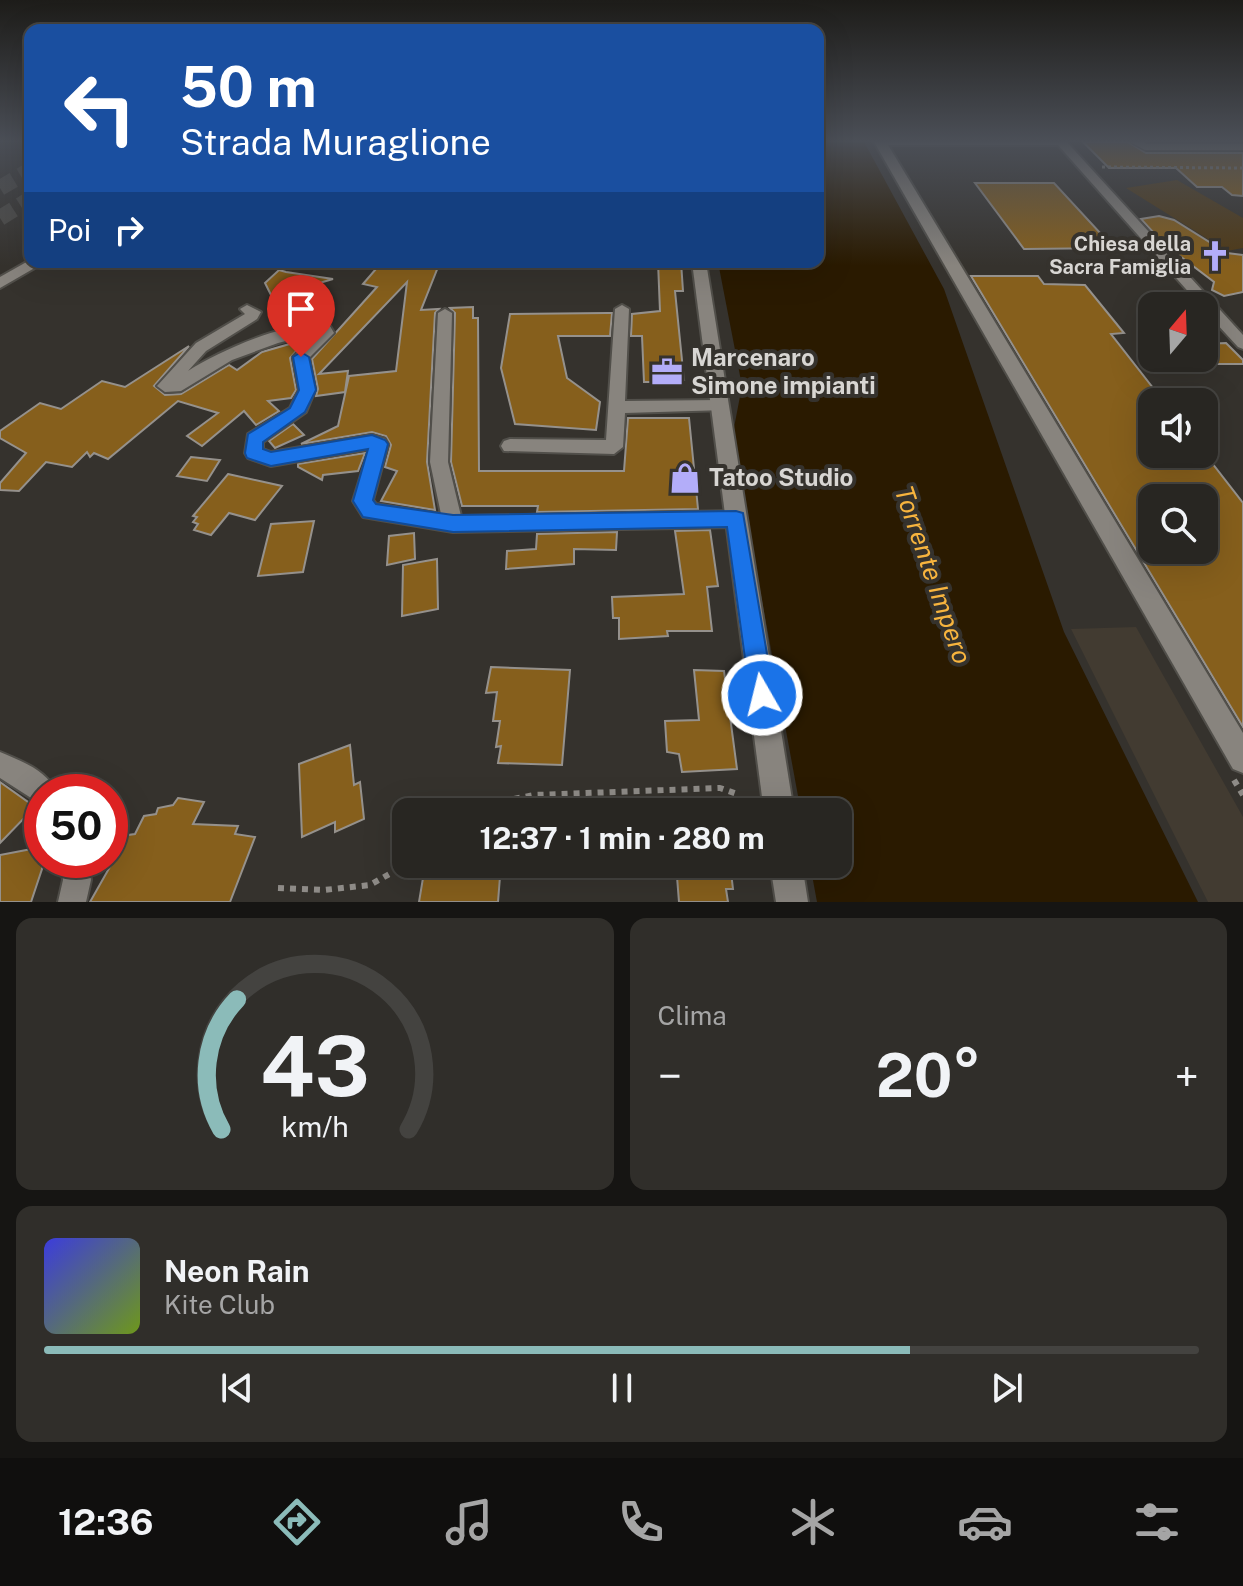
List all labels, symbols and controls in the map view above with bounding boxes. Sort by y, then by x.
text: 50 m [180,54,317,120]
icon: left [48,56,152,160]
text: Strada Muraglione [180,121,491,163]
icon: right [107,208,151,252]
text: Poi [48,212,91,248]
place label: Chiesa della Sacra Famiglia [1049,232,1191,279]
church icon: Chiesa della Sacra Famiglia [1198,239,1232,273]
pin [267,275,335,357]
icon: arrive [279,287,323,331]
north arrow [1138,292,1218,372]
map controls [1138,292,1218,564]
place label: Marcenaro Simone impianti [691,343,876,399]
office icon: Marcenaro Simone impianti [650,355,684,389]
button: sound [1138,388,1218,468]
shop icon: Tatoo Studio [668,461,702,495]
place label: Tatoo Studio [709,463,853,491]
water label: Torrente Impero [889,482,978,668]
button: search [1138,484,1218,564]
position arrow [720,653,804,737]
speed limit sign: 50 [24,774,128,878]
text: 12:37 · 1 min · 280 m [479,820,765,856]
text: Clima [658,1000,727,1031]
text: 43 [260,1017,370,1115]
text: 20° [876,1040,981,1111]
text: − [658,1050,682,1102]
text: + [1175,1050,1199,1102]
text: km/h [281,1110,348,1143]
text: Neon Rain [164,1253,310,1289]
text: Kite Club [164,1289,275,1320]
icon: previous [215,1366,259,1410]
icon: pause [600,1366,644,1410]
icon: next [985,1366,1029,1410]
icon: directions [269,1494,325,1550]
icon: music [441,1494,497,1550]
icon: phone [613,1494,669,1550]
icon: climate [785,1494,841,1550]
icon: car [957,1494,1013,1550]
icon: filters [1129,1494,1185,1550]
text: 12:36 [58,1501,154,1543]

